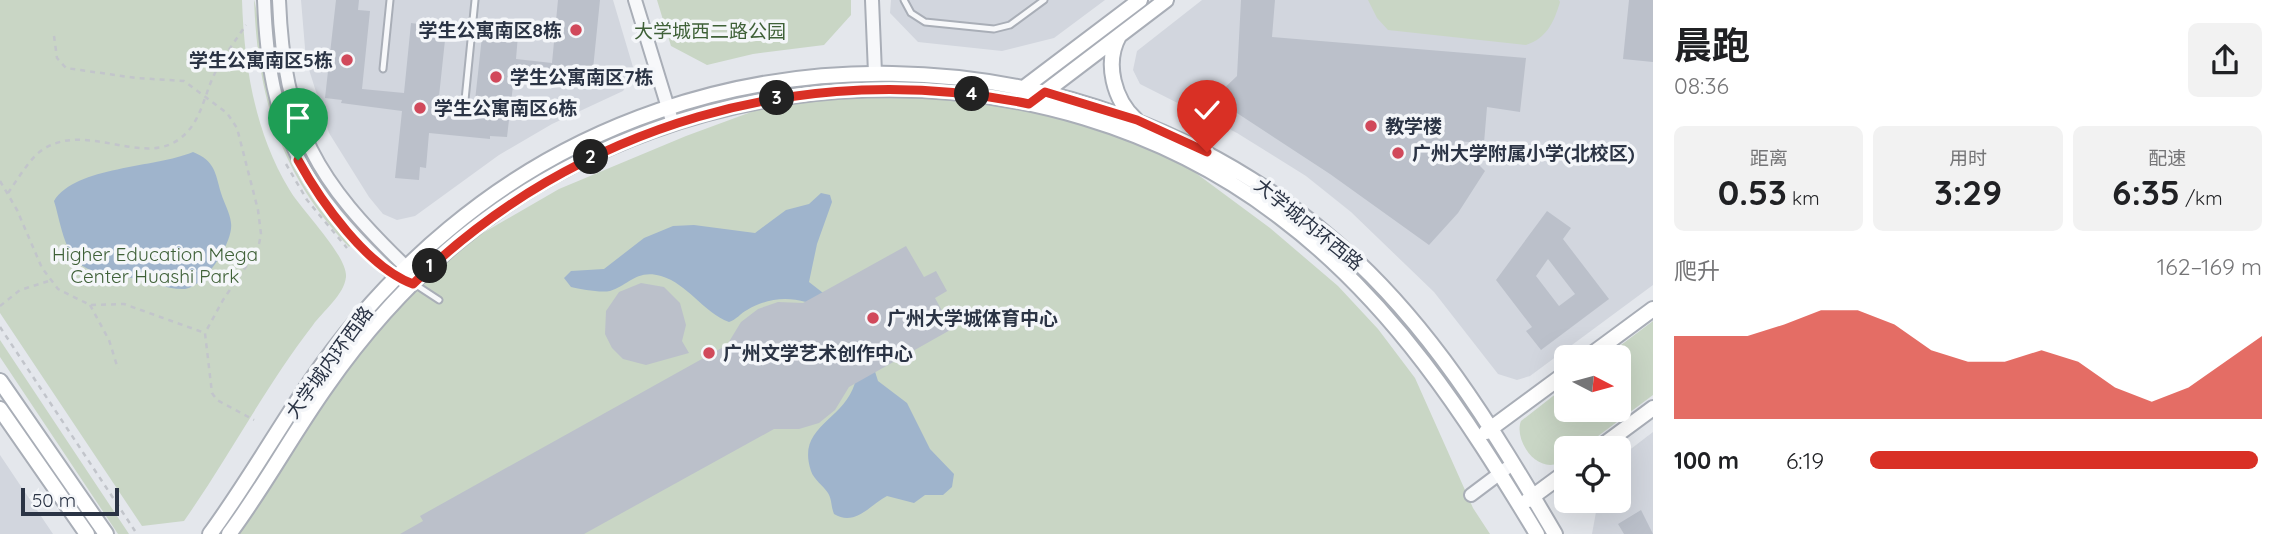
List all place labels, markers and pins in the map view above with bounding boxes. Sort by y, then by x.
place label: 学生公寓南区8栋 [419,18,562,42]
marker: 学生公寓南区8栋 [568,22,584,38]
place label: 学生公寓南区5栋 [189,48,333,72]
marker: 学生公寓南区5栋 [339,52,355,68]
place label: 学生公寓南区7栋 [510,65,653,89]
marker: 学生公寓南区7栋 [488,69,504,85]
pin: 4 [954,76,990,112]
pin: 3 [760,80,794,116]
pin [1177,80,1237,152]
pin [268,88,328,160]
place label: 学生公寓南区6栋 [434,96,578,120]
marker: 学生公寓南区6栋 [412,100,428,116]
place label: 教学楼 [1385,114,1442,138]
marker: 教学楼 [1363,118,1379,134]
pin: 2 [574,140,608,174]
place label: 广州大学附属小学(北校区) [1412,141,1635,165]
marker: 广州大学附属小学(北校区) [1390,145,1406,161]
pin: 1 [412,248,448,284]
place label: 广州大学城体育中心 [887,306,1058,330]
marker: 广州大学城体育中心 [865,310,881,326]
place label: 广州文学艺术创作中心 [723,341,913,365]
marker: 广州文学艺术创作中心 [701,345,717,361]

